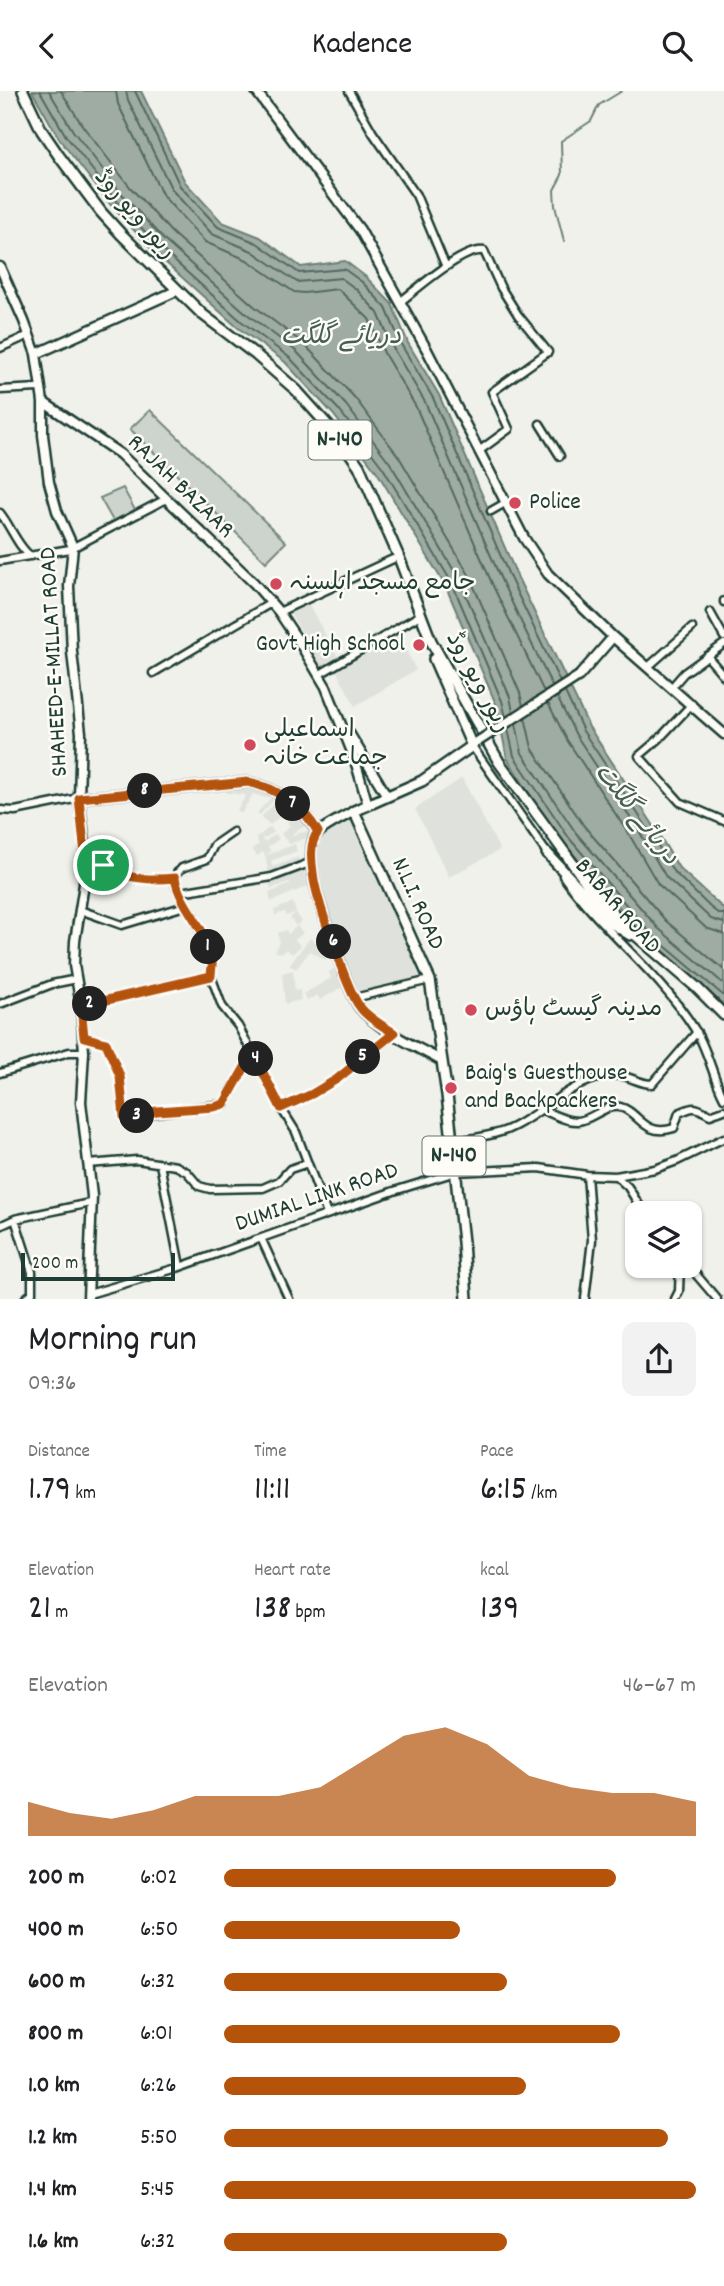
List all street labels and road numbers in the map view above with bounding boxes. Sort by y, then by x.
street label: ریور ویو روڈ [85,162,183,268]
road number: N-140 [308,421,372,459]
street label: RAJAH BAZAAR [119,427,241,547]
street label: SHAHEED-E-MILLAT ROAD [32,546,78,778]
street label: ریور ویو روڈ [436,626,518,740]
street label: BABAR ROAD [566,852,668,962]
street label: N.L.I. ROAD [382,853,452,955]
road number: N-140 [422,1137,486,1175]
street label: DUMIAL LINK ROAD [231,1154,403,1242]

